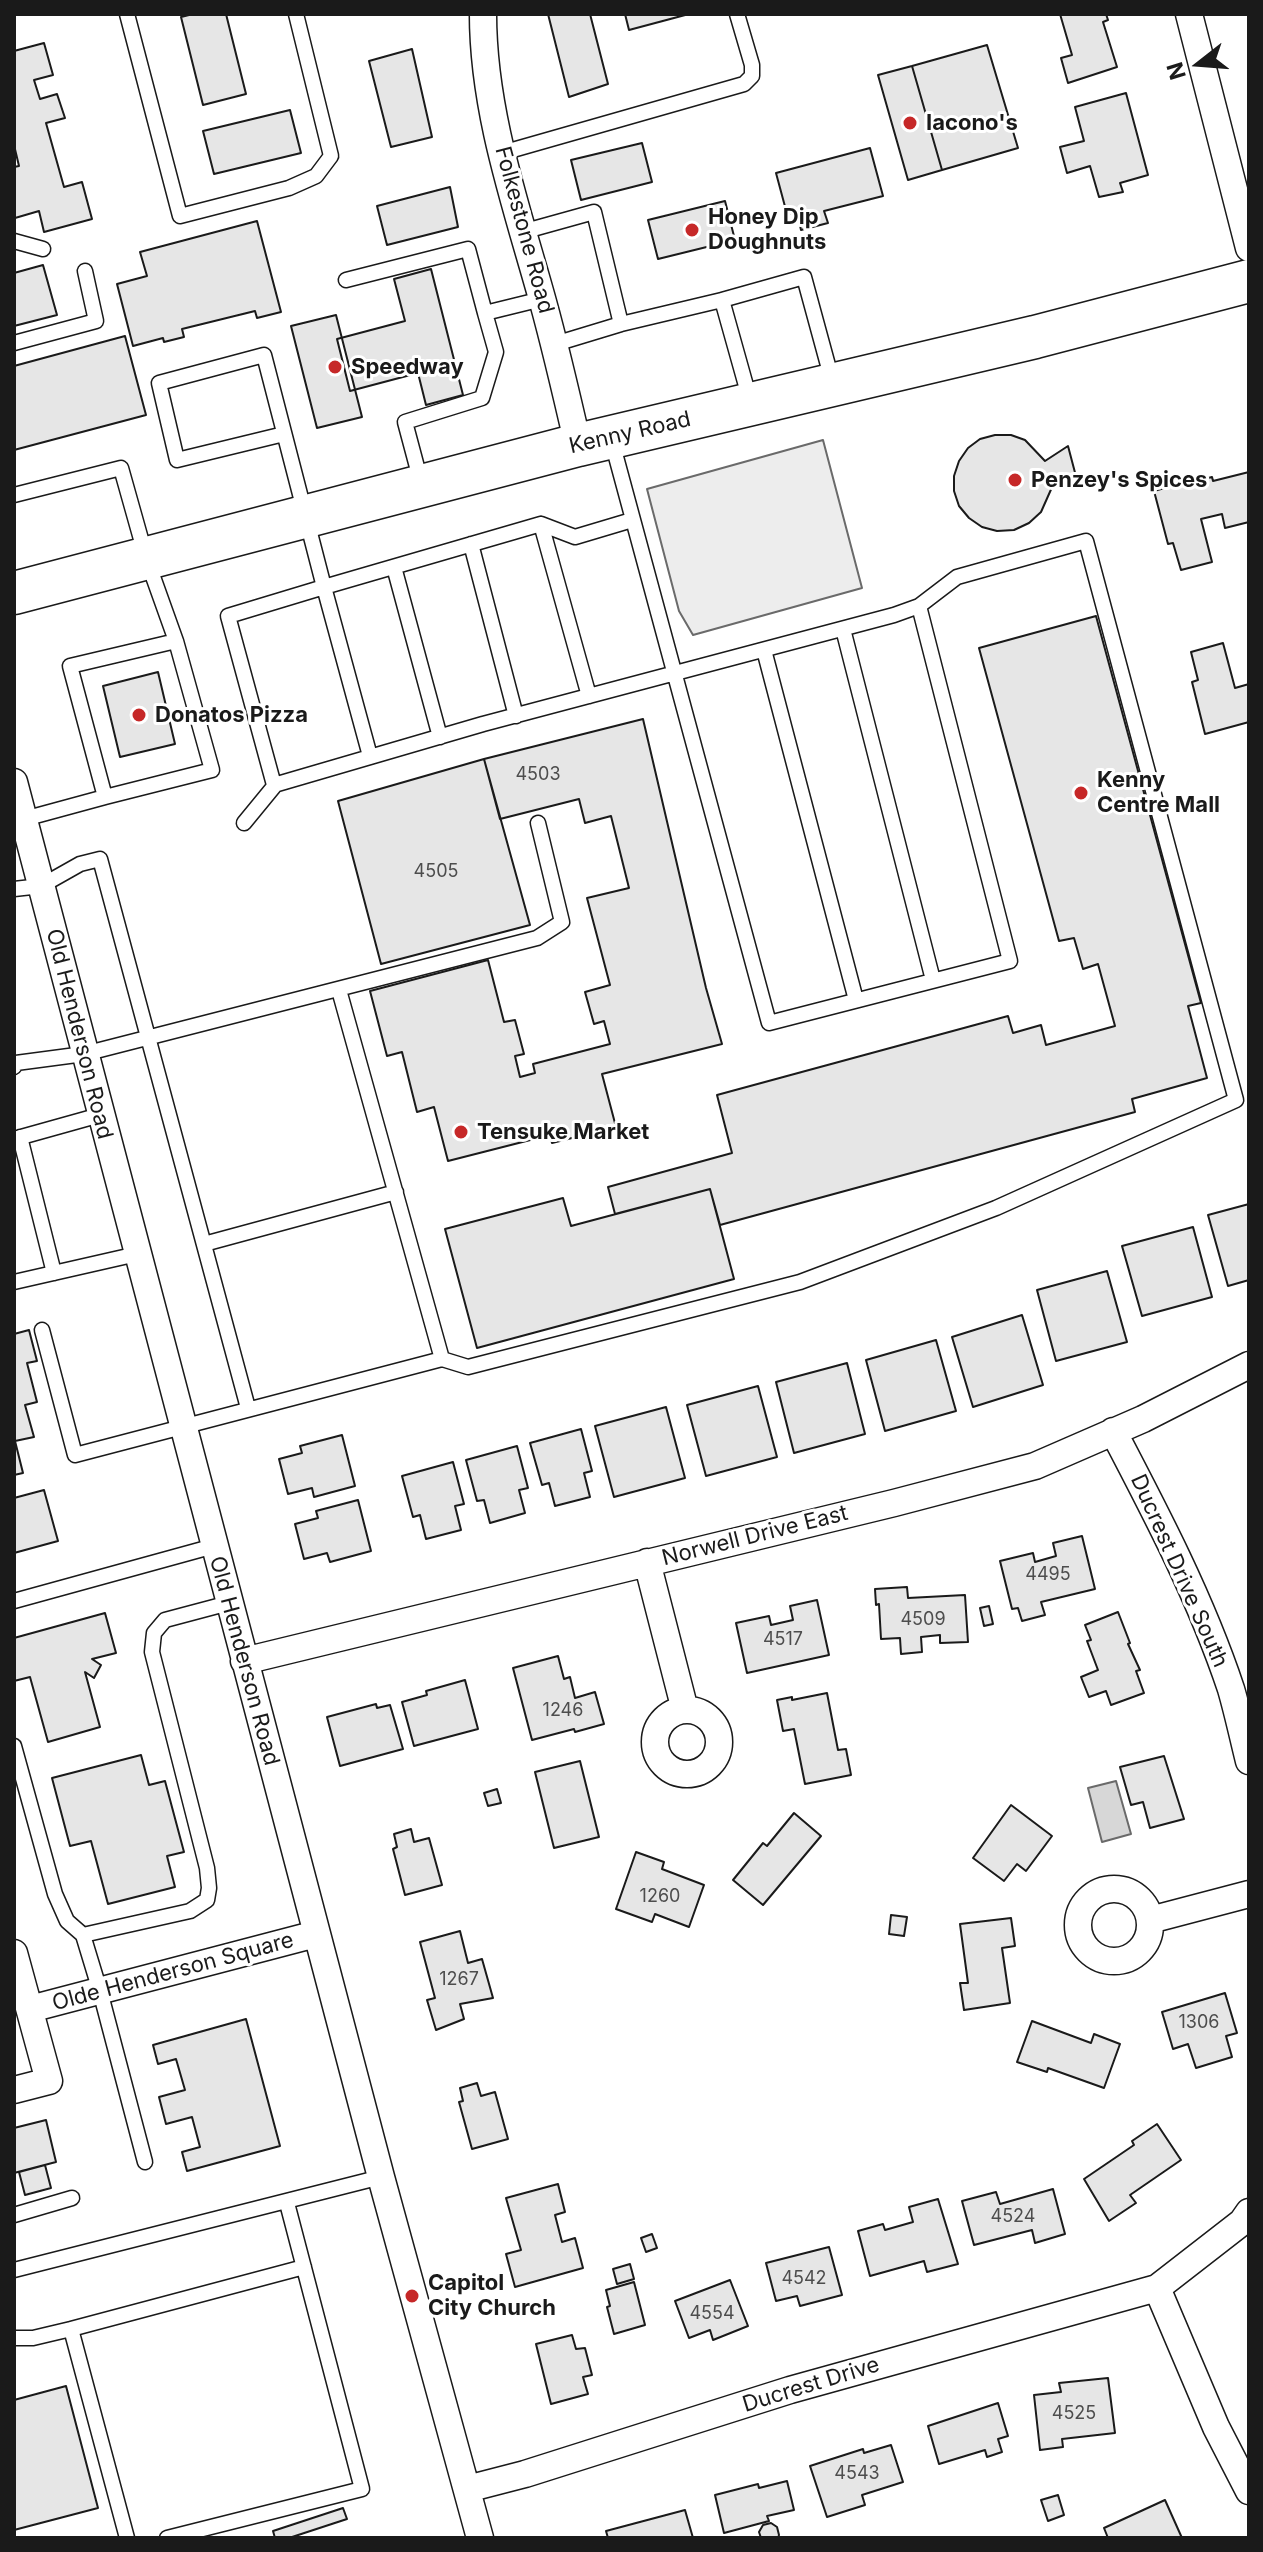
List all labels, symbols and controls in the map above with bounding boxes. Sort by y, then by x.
north arrow [1159,24,1239,104]
text: N [1161,59,1191,83]
place label: Iacono's [926,110,1018,136]
marker: Iacono's [901,114,919,132]
street label: Folkestone Road [489,144,559,316]
place label: Honey Dip Doughnuts [708,204,826,256]
marker: Honey Dip Doughnuts [683,221,701,239]
place label: Speedway [351,354,464,380]
marker: Speedway [326,358,344,376]
street label: Kenny Road [567,406,693,460]
place label: Penzey's Spices [1031,467,1207,493]
marker: Penzey's Spices [1006,471,1024,489]
place label: Donatos Pizza [155,702,308,728]
marker: Donatos Pizza [130,706,148,724]
house number: 4503 [515,764,561,786]
place label: Kenny Centre Mall [1097,767,1220,818]
marker: Kenny Centre Mall [1072,784,1090,802]
house number: 4505 [414,861,458,883]
street label: Old Henderson Road [40,926,118,1142]
place label: Tensuke Market [477,1119,649,1145]
marker: Tensuke Market [452,1123,470,1141]
street label: Ducrest Drive South [1125,1470,1233,1672]
street label: Norwell Drive East [659,1500,851,1572]
street label: Old Henderson Road [203,1553,285,1769]
house number: 4495 [1025,1564,1071,1586]
house number: 4509 [900,1609,946,1631]
house number: 4517 [763,1629,803,1651]
house number: 1246 [543,1700,583,1722]
house number: 1260 [640,1886,680,1908]
street label: Olde Henderson Square [49,1927,297,2017]
house number: 1267 [439,1969,479,1991]
house number: 1306 [1179,2012,1219,2034]
house number: 4524 [991,2206,1035,2228]
house number: 4542 [781,2268,827,2290]
place label: Capitol City Church [428,2270,556,2322]
marker: Capitol City Church [403,2287,421,2305]
house number: 4554 [689,2303,735,2325]
street label: Ducrest Drive [739,2352,883,2418]
house number: 4525 [1052,2403,1096,2425]
house number: 4543 [834,2463,880,2485]

